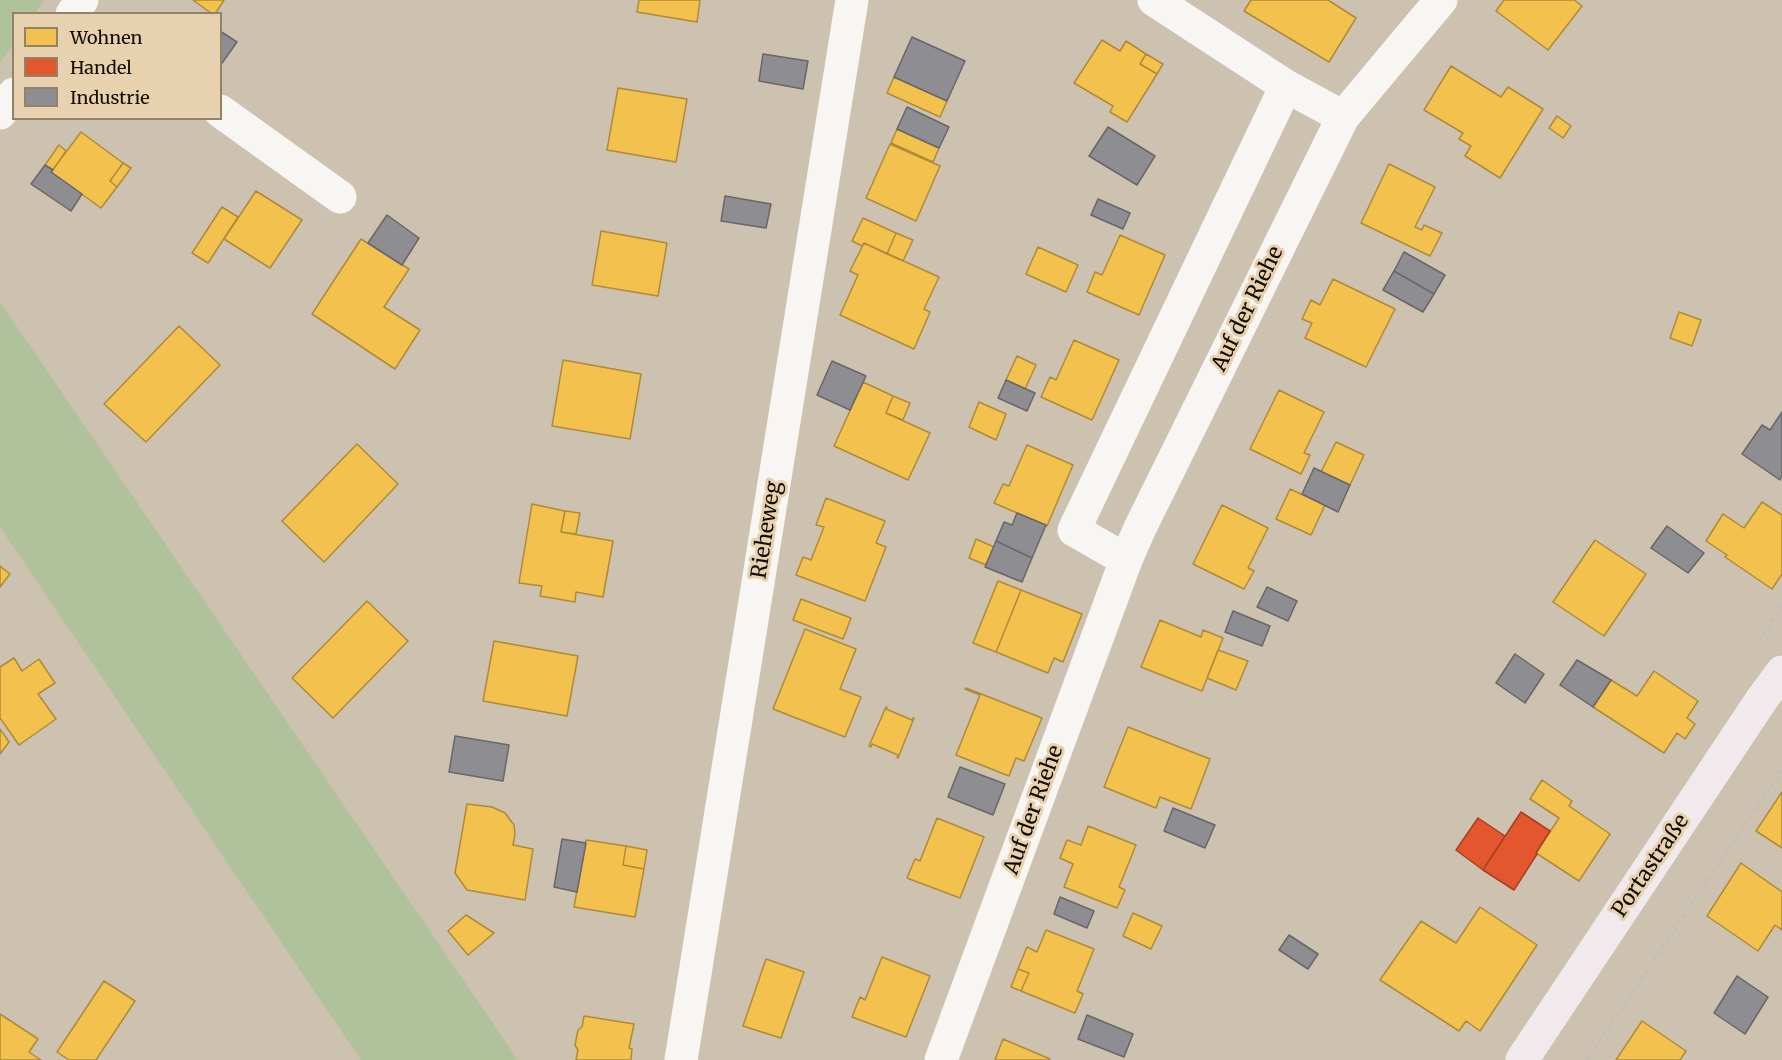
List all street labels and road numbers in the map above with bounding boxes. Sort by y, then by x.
street label: Auf der Riehe [1207,243,1289,375]
street label: Rieheweg [747,479,787,581]
street label: Auf der Riehe [999,742,1069,878]
street label: Portastraße [1607,810,1695,922]

